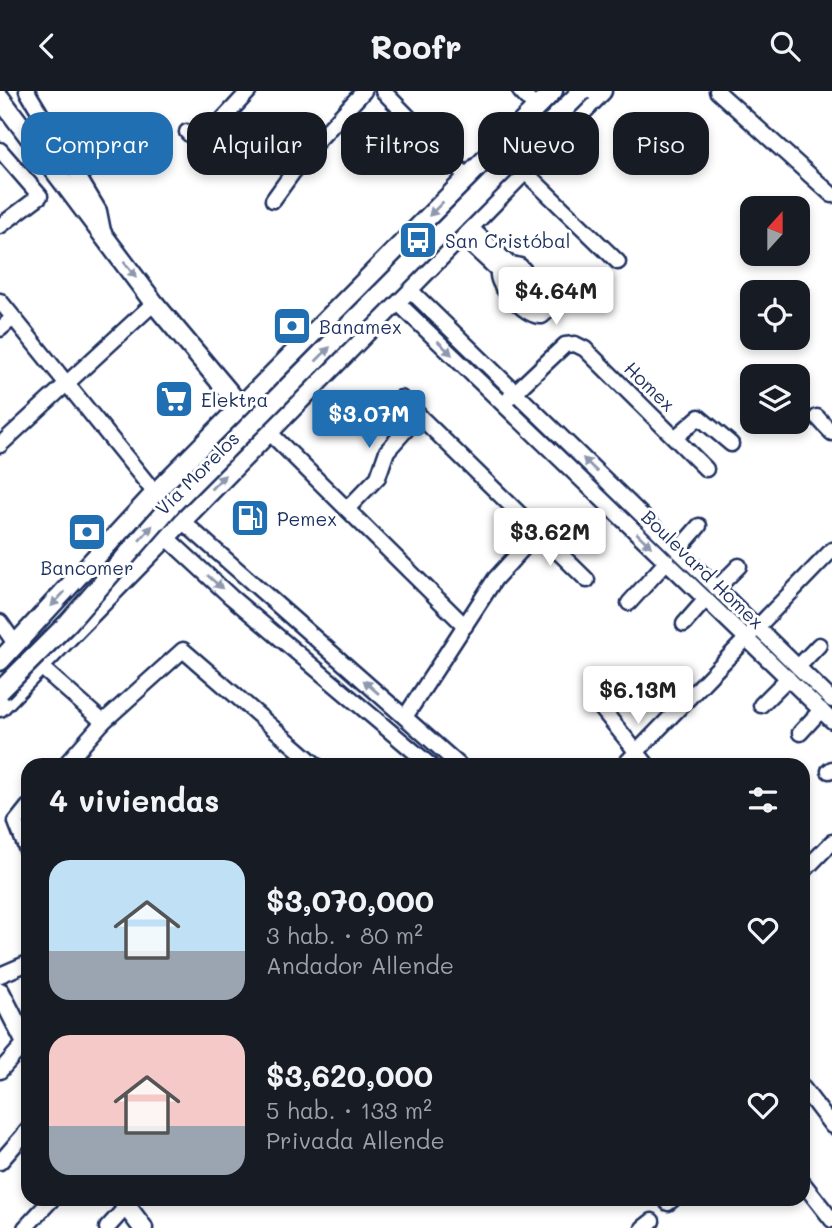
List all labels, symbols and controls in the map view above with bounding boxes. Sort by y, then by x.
text: Roofr [370,25,462,67]
icon: back [28,27,66,65]
icon: search [766,27,804,65]
chip: Comprar [21,112,173,175]
chip: Alquilar [187,112,327,175]
chip: Filtros [341,112,464,175]
chip: Nuevo [478,112,599,175]
chip: Piso [613,112,709,175]
north arrow [740,196,810,266]
map controls [740,196,810,434]
one-way arrow [427,200,444,217]
bus stop icon: San Cristóbal [397,219,439,261]
place label: San Cristóbal [445,228,571,253]
one-way arrow [122,261,136,279]
pin: $4.64M [499,267,613,327]
text: $4.64M [515,275,597,305]
button: locate [740,280,810,350]
bank icon: Banamex [271,305,313,347]
place label: Banamex [319,314,402,339]
one-way arrow [436,340,453,356]
one-way arrow [314,345,331,362]
street label: Homex [619,356,681,416]
button: layers [740,364,810,434]
supermarket icon: Elektra [153,378,195,420]
place label: Elektra [201,387,268,412]
pin: $3.07M [312,391,426,450]
text: $3.07M [328,398,410,428]
street label: Vía Morelos [150,426,244,520]
one-way arrow [581,456,598,473]
one-way arrow [210,474,226,490]
fuel station icon: Pemex [229,497,271,539]
street label: Boulevard Homex [636,504,770,634]
place label: Pemex [277,506,337,531]
pin: $3.62M [493,509,607,568]
bank icon: Bancomer [66,511,108,553]
text: $3.62M [510,516,590,546]
one-way arrow [138,525,153,542]
one-way arrow [636,531,653,548]
place label: Bancomer [40,555,134,580]
one-way arrow [206,574,224,590]
one-way arrow [50,590,66,607]
pin: $6.13M [581,667,695,726]
text: $6.13M [599,674,677,704]
one-way arrow [362,679,380,695]
text: 4 viviendas [49,780,219,820]
icon: filters [744,781,782,819]
text: $3,070,000 [266,880,434,920]
icon: home [105,888,189,972]
icon: heart [744,911,782,949]
text: 3 hab. · 80 m² [266,920,423,950]
text: Andador Allende [266,950,454,980]
text: $3,620,000 [266,1055,433,1095]
icon: home [105,1063,189,1147]
icon: heart [744,1086,782,1124]
text: 5 hab. · 133 m² [266,1095,432,1125]
text: Privada Allende [266,1125,445,1155]

